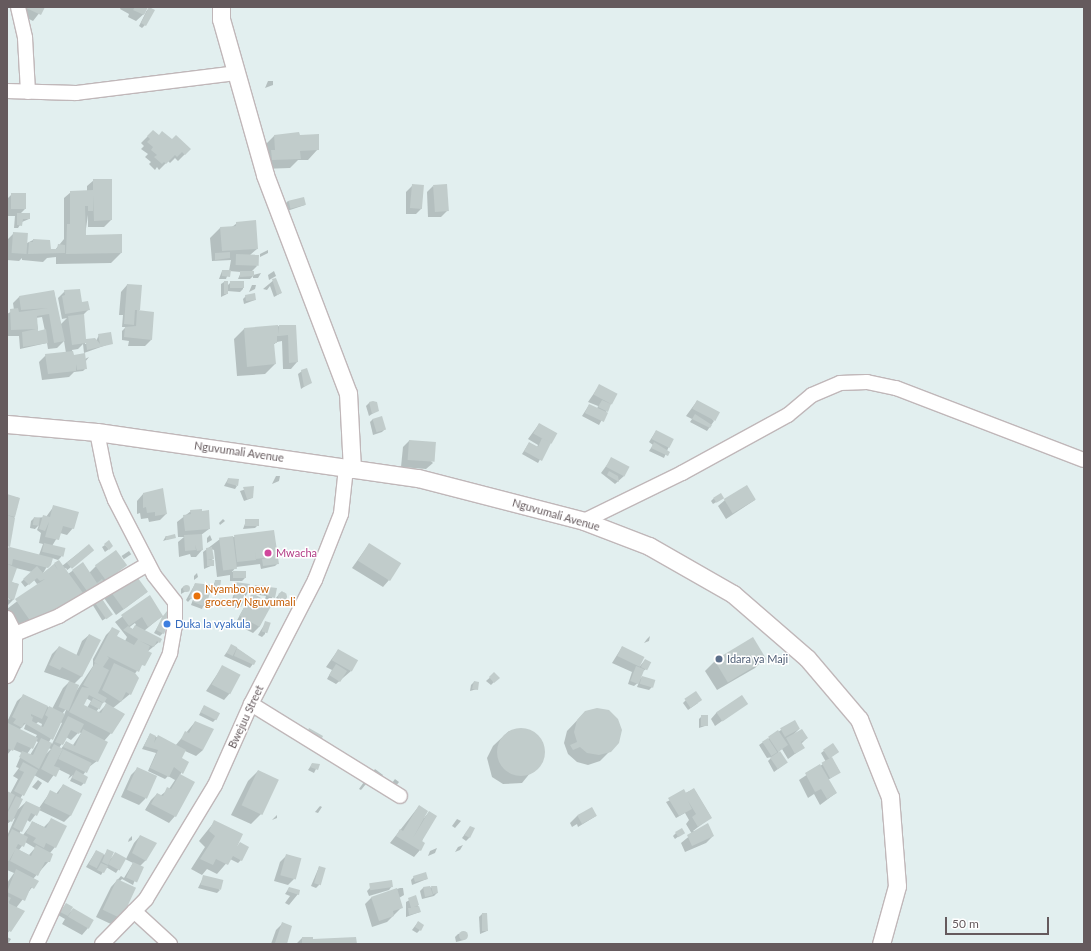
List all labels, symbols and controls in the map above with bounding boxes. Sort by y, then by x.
street label: Nguvumali Avenue [193,439,285,465]
street label: Nguvumali Avenue [511,496,601,534]
place label: Mwacha [276,546,317,560]
marker: Mwacha [263,548,273,558]
place label: Nyambo new grocery Nguvumali [205,583,296,609]
marker: Nyambo new grocery Nguvumali [192,591,202,601]
place label: Duka la vyakula [175,617,251,631]
marker: Duka la vyakula [162,619,172,629]
place label: Idara ya Maji [727,652,788,666]
marker: Idara ya Maji [714,654,724,664]
street label: Bwejuu Street [226,683,266,751]
scale bar [947,909,1051,935]
text: 50 m [952,916,979,931]

